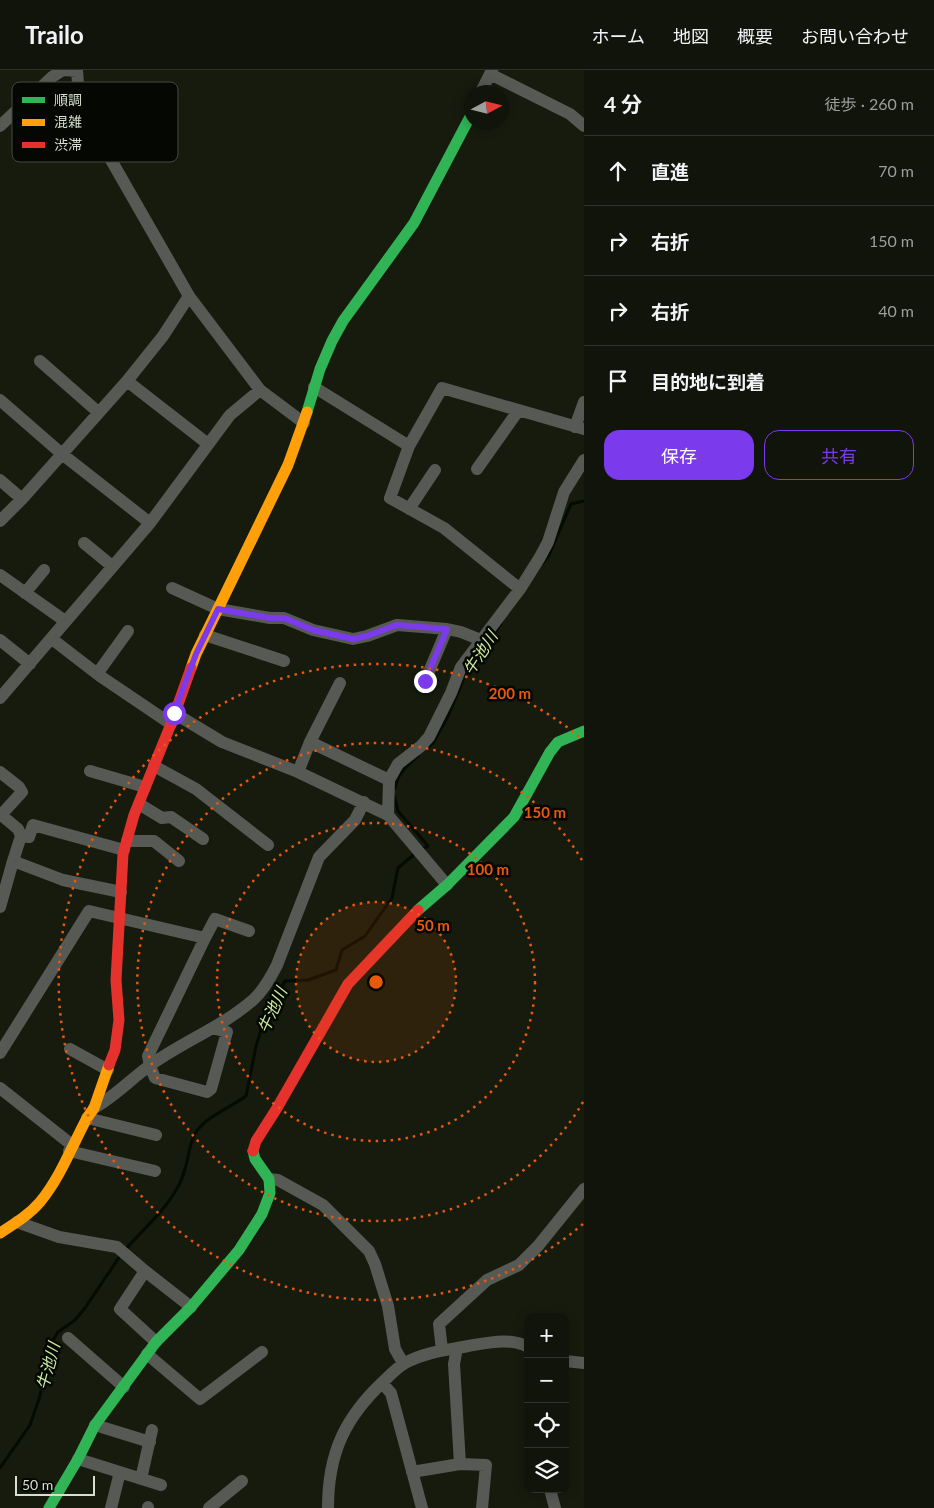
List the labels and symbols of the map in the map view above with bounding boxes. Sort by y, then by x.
legend [12,82,178,162]
north arrow [464,85,509,130]
text: 順調 [54,91,82,108]
text: 混雑 [54,113,82,130]
text: 渋滞 [54,136,82,153]
water label: 牛池川 [459,626,502,678]
route end [414,670,437,693]
text: 200 m [489,684,531,702]
route start [163,702,186,725]
text: 150 m [524,803,566,821]
text: 100 m [467,860,509,878]
text: 50 m [416,916,450,934]
centre of rings [367,973,385,991]
water label: 牛池川 [253,982,291,1036]
water label: 牛池川 [32,1338,63,1392]
scale bar [15,1473,95,1496]

